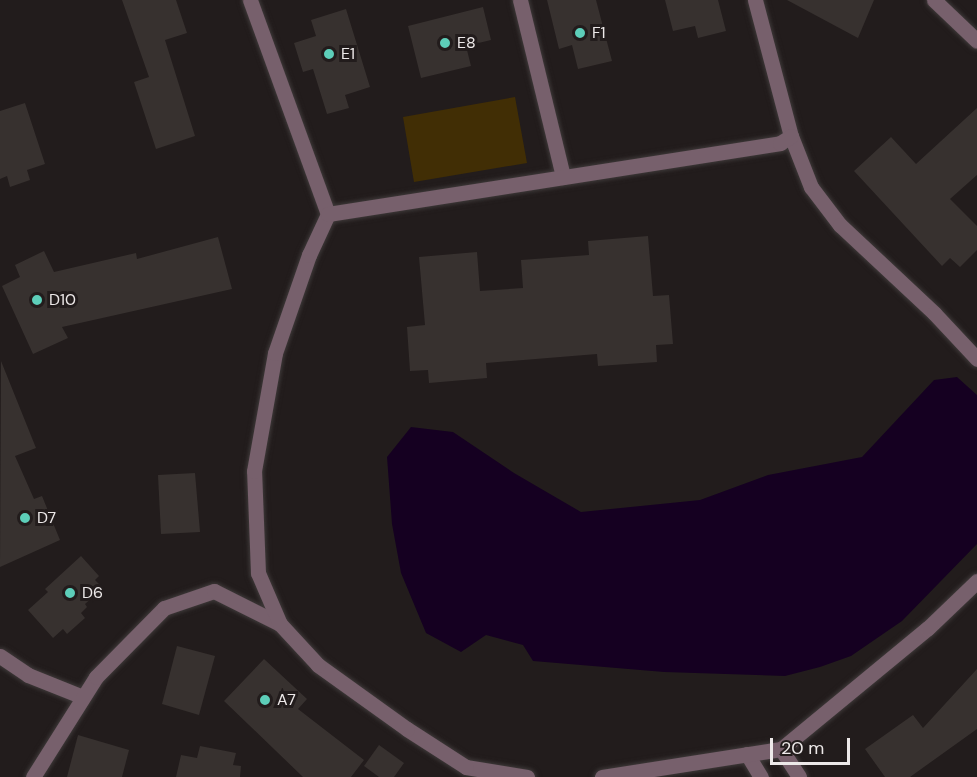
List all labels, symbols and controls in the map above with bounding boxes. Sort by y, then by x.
place label: F1 [592,23,606,43]
marker: F1 [573,26,587,40]
place label: E8 [457,33,476,53]
marker: E8 [438,36,452,50]
place label: E1 [341,44,355,64]
marker: E1 [322,47,336,61]
place label: D10 [49,290,76,310]
marker: D10 [30,293,44,307]
place label: D7 [37,508,56,528]
marker: D7 [18,511,32,525]
place label: D6 [82,583,103,603]
marker: D6 [63,586,77,600]
place label: A7 [277,690,296,710]
marker: A7 [258,693,272,707]
scale bar [773,726,852,764]
text: 20 m [781,736,824,760]

